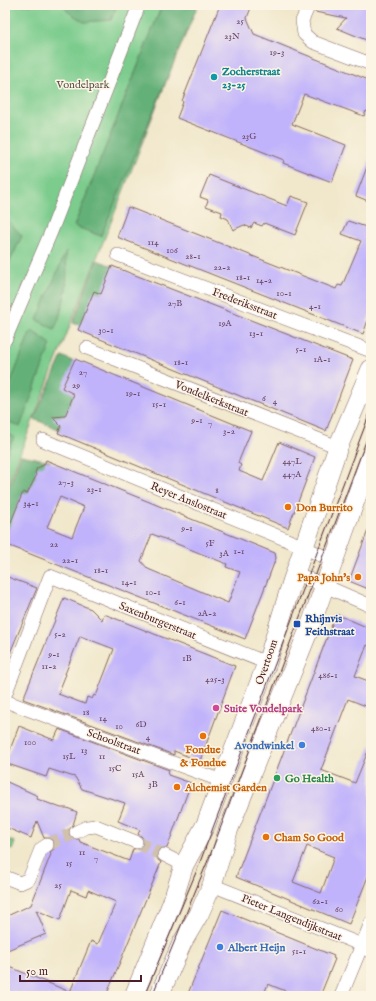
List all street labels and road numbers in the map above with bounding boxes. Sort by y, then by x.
street label: Frederiksstraat [210,285,279,323]
street label: Vondelkerkstraat [172,377,251,420]
street label: Reyer Anslostraat [148,479,229,523]
street label: Saxenburgerstraat [117,599,199,643]
street label: Overtoom [253,637,281,687]
street label: Schoolstraat [85,726,143,758]
street label: Pieter Langendijkstraat [239,891,344,945]

